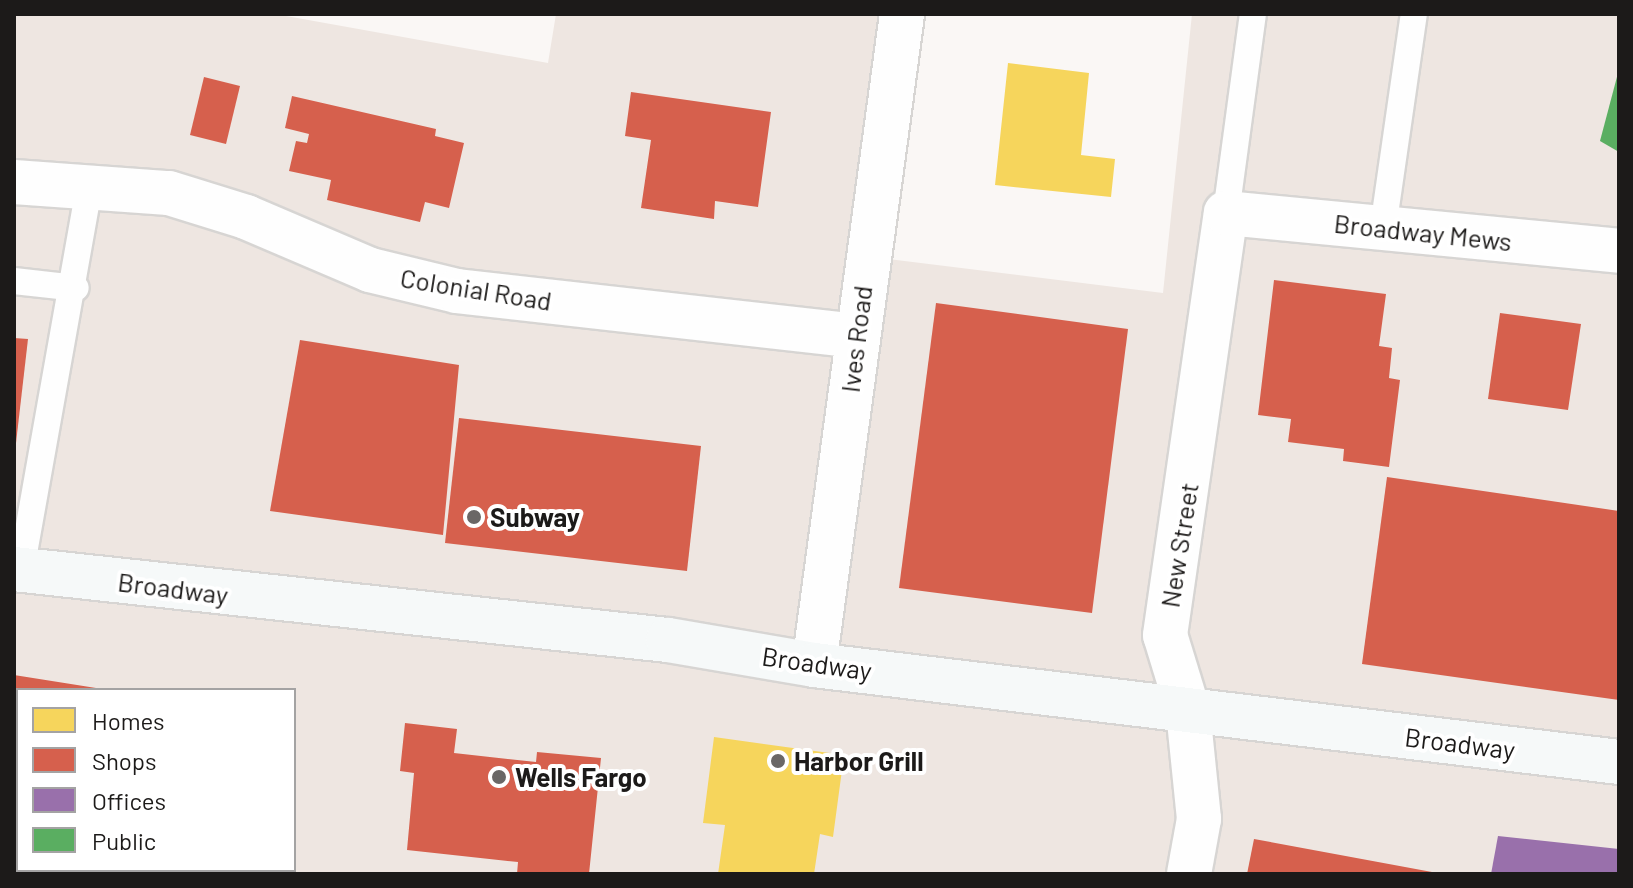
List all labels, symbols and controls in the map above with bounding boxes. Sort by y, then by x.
street label: Broadway Mews [1333,207,1513,257]
street label: Colonial Road [398,262,554,316]
street label: Ives Road [834,284,878,394]
street label: New Street [1154,480,1204,610]
place label: Subway [490,501,580,533]
marker: Subway [465,508,483,526]
street label: Broadway [116,566,230,610]
street label: Broadway [760,640,874,686]
legend [16,688,296,872]
text: Homes [92,706,165,735]
street label: Broadway [1403,721,1517,765]
place label: Harbor Grill [794,745,923,777]
text: Shops [92,746,157,775]
marker: Harbor Grill [769,752,787,770]
place label: Wells Fargo [515,761,647,793]
marker: Wells Fargo [490,768,508,786]
text: Offices [92,786,166,815]
text: Public [92,826,156,855]

